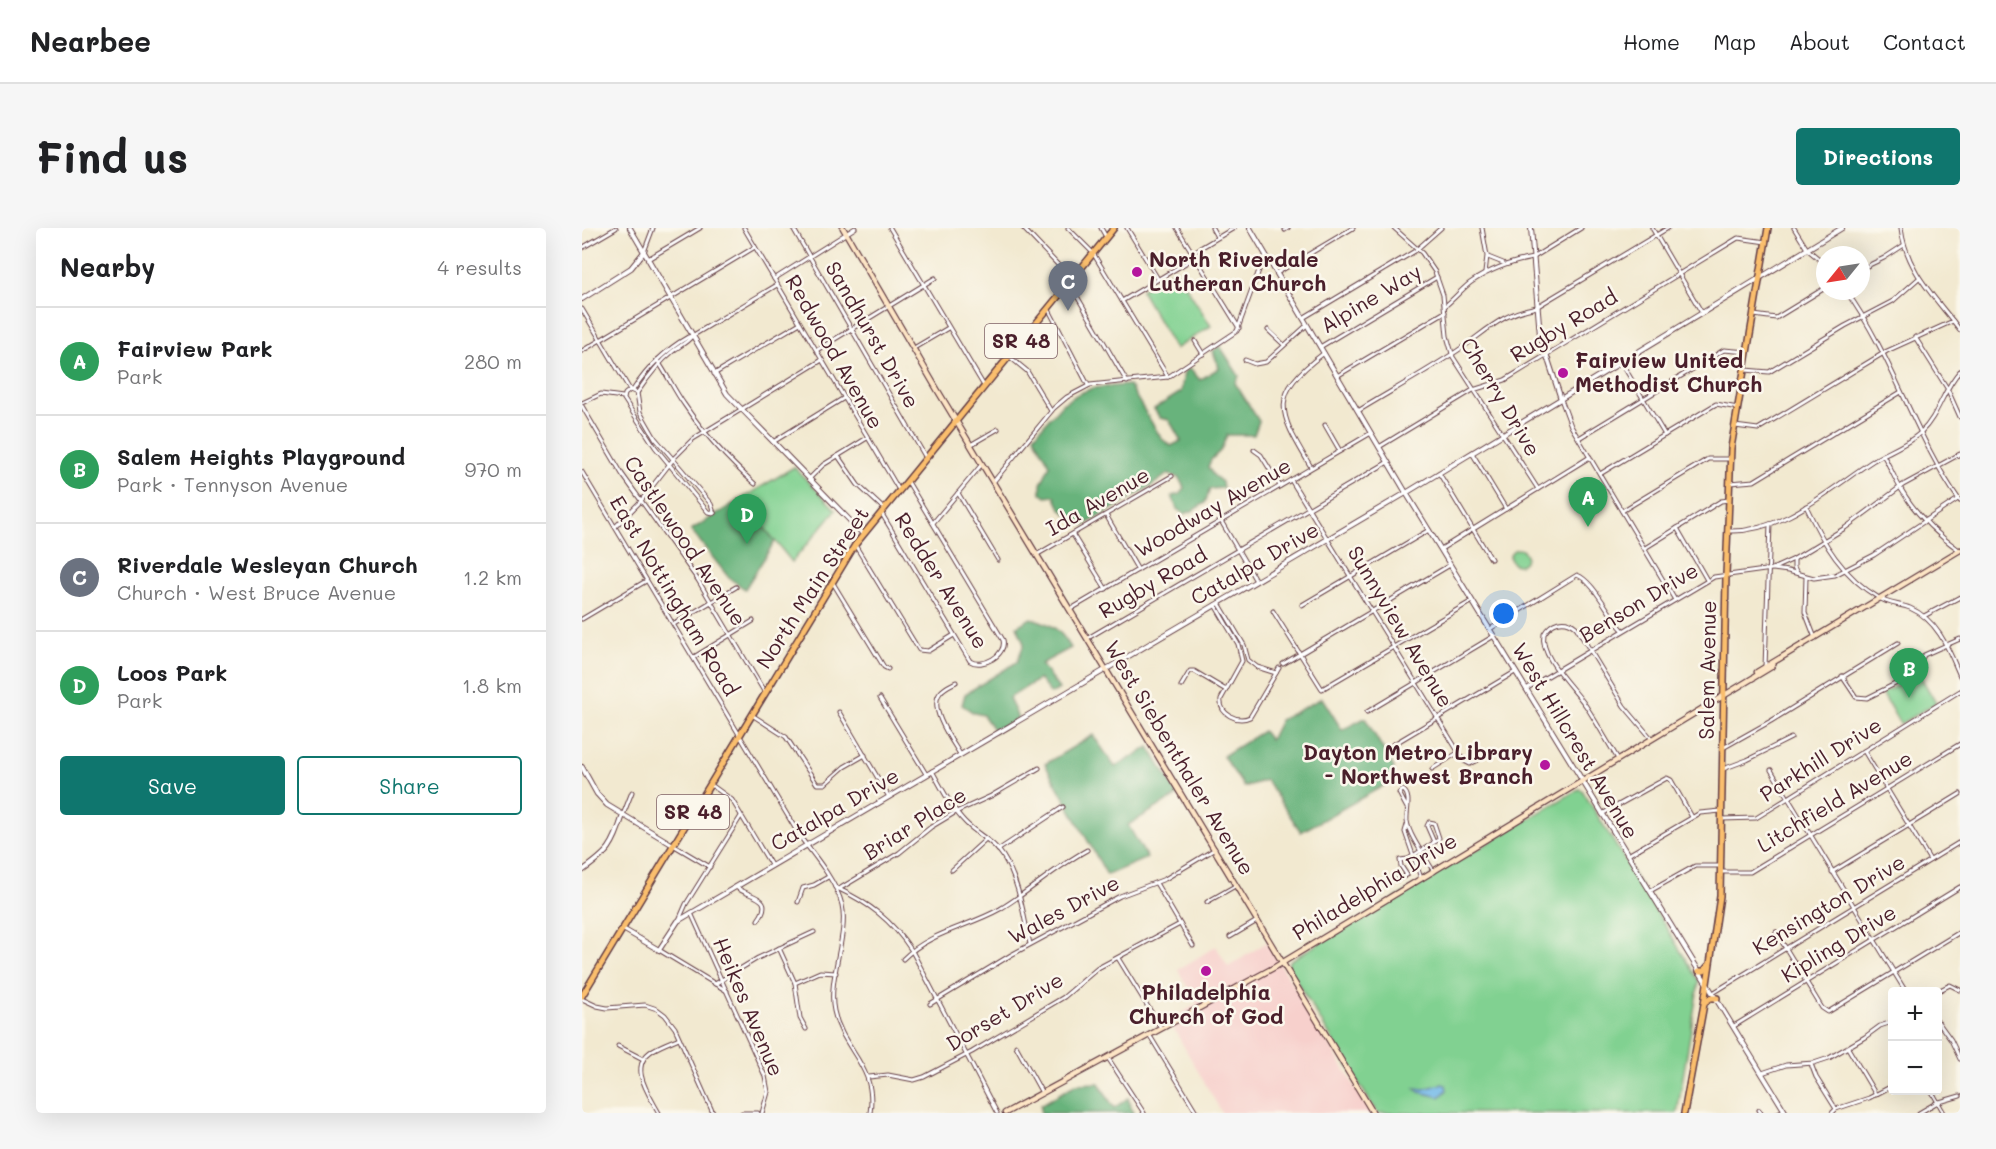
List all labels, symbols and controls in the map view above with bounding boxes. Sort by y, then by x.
text: Nearbee [30,23,151,59]
text: Home [1623,28,1680,55]
text: Map [1713,28,1756,55]
text: About [1789,28,1850,55]
text: Contact [1883,28,1966,55]
button: Directions [1796,128,1960,185]
text: Find us [36,129,188,184]
place label: North Riverdale Lutheran Church [1149,245,1326,296]
north arrow [1816,246,1870,300]
text: Nearby [60,250,155,284]
text: 4 results [437,254,522,280]
street label: Sandhurst Drive [820,256,926,413]
street label: Alpine Way [1315,257,1426,338]
pin: C [1048,262,1088,311]
marker: North Riverdale Lutheran Church [1130,265,1144,279]
street label: Redwood Avenue [780,269,890,433]
street label: Rugby Road [1505,282,1622,367]
road number: SR 48 [985,324,1057,358]
street label: Cherry Drive [1455,332,1547,461]
text: Fairview Park [117,334,273,363]
place label: Fairview United Methodist Church [1575,346,1762,397]
text: A [73,348,86,374]
text: 280 m [464,348,522,374]
text: Park [117,363,162,389]
marker: Fairview United Methodist Church [1556,366,1570,380]
text: Salem Heights Playground [117,442,405,471]
street label: Castlewood Avenue [619,450,753,630]
street label: Woodway Avenue [1129,451,1295,562]
text: B [73,456,86,482]
text: 970 m [464,456,522,482]
street label: Ida Avenue [1041,460,1154,541]
text: Park · Tennyson Avenue [117,471,348,497]
pin: A [1568,478,1608,527]
street label: East Nottingham Road [605,490,746,700]
pin: D [728,494,766,544]
street label: North Main Street [749,501,874,673]
street label: Redder Avenue [889,507,995,654]
street label: Catalpa Drive [1185,515,1323,610]
street label: Rugby Road [1093,540,1211,624]
street label: Sunnyview Avenue [1342,541,1460,712]
text: Riverdale Wesleyan Church [117,550,418,579]
street label: Benson Drive [1574,556,1703,648]
text: C [72,564,87,590]
text: 1.2 km [463,564,522,590]
text: Church · West Bruce Avenue [117,579,396,605]
your location [1489,599,1518,628]
street label: Salem Avenue [1692,600,1721,740]
street label: West Siebenthaler Avenue [1099,635,1261,880]
street label: West Hillcrest Avenue [1507,637,1646,843]
pin: B [1890,648,1928,698]
text: Loos Park [117,658,227,687]
text: D [72,672,87,698]
text: 1.8 km [462,672,522,698]
text: Park [117,687,162,713]
street label: Parkhill Drive [1754,711,1886,807]
place label: Dayton Metro Library - Northwest Branch [1303,738,1533,789]
street label: Litchfield Avenue [1752,744,1917,858]
button: Save [60,756,285,815]
button: Share [297,756,522,815]
marker: Dayton Metro Library - Northwest Branch [1538,758,1552,772]
street label: Catalpa Drive [765,761,903,856]
street label: Briar Place [857,780,971,865]
road number: SR 48 [657,795,729,829]
street label: Philadelphia Drive [1287,826,1462,946]
street label: Kensington Drive [1747,847,1909,960]
street label: Wales Drive [1003,868,1124,949]
street label: Kipling Drive [1776,898,1901,988]
street label: Heikes Avenue [708,933,791,1080]
marker: Philadelphia Church of God [1199,964,1213,978]
street label: Dorset Drive [941,965,1068,1056]
place label: Philadelphia Church of God [1129,978,1283,1029]
map controls [1888,987,1942,1095]
button: + [1888,987,1942,1041]
button: − [1888,1041,1942,1095]

